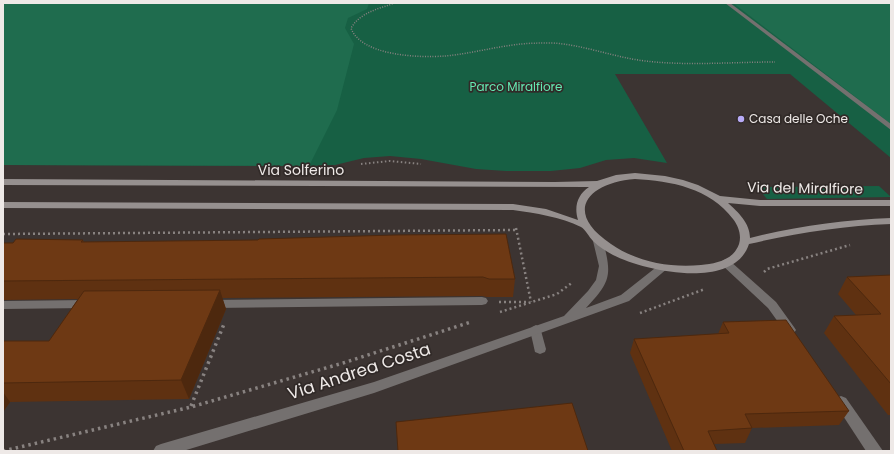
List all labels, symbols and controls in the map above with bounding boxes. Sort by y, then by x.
park label: Parco Miralfiore [469,78,563,95]
place label: Casa delle Oche [749,110,848,127]
marker: Casa delle Oche [736,114,746,124]
street label: Via Solferino [258,160,344,180]
street label: Via del Miralfiore [747,177,863,199]
street label: Via Andrea Costa [284,337,434,405]

